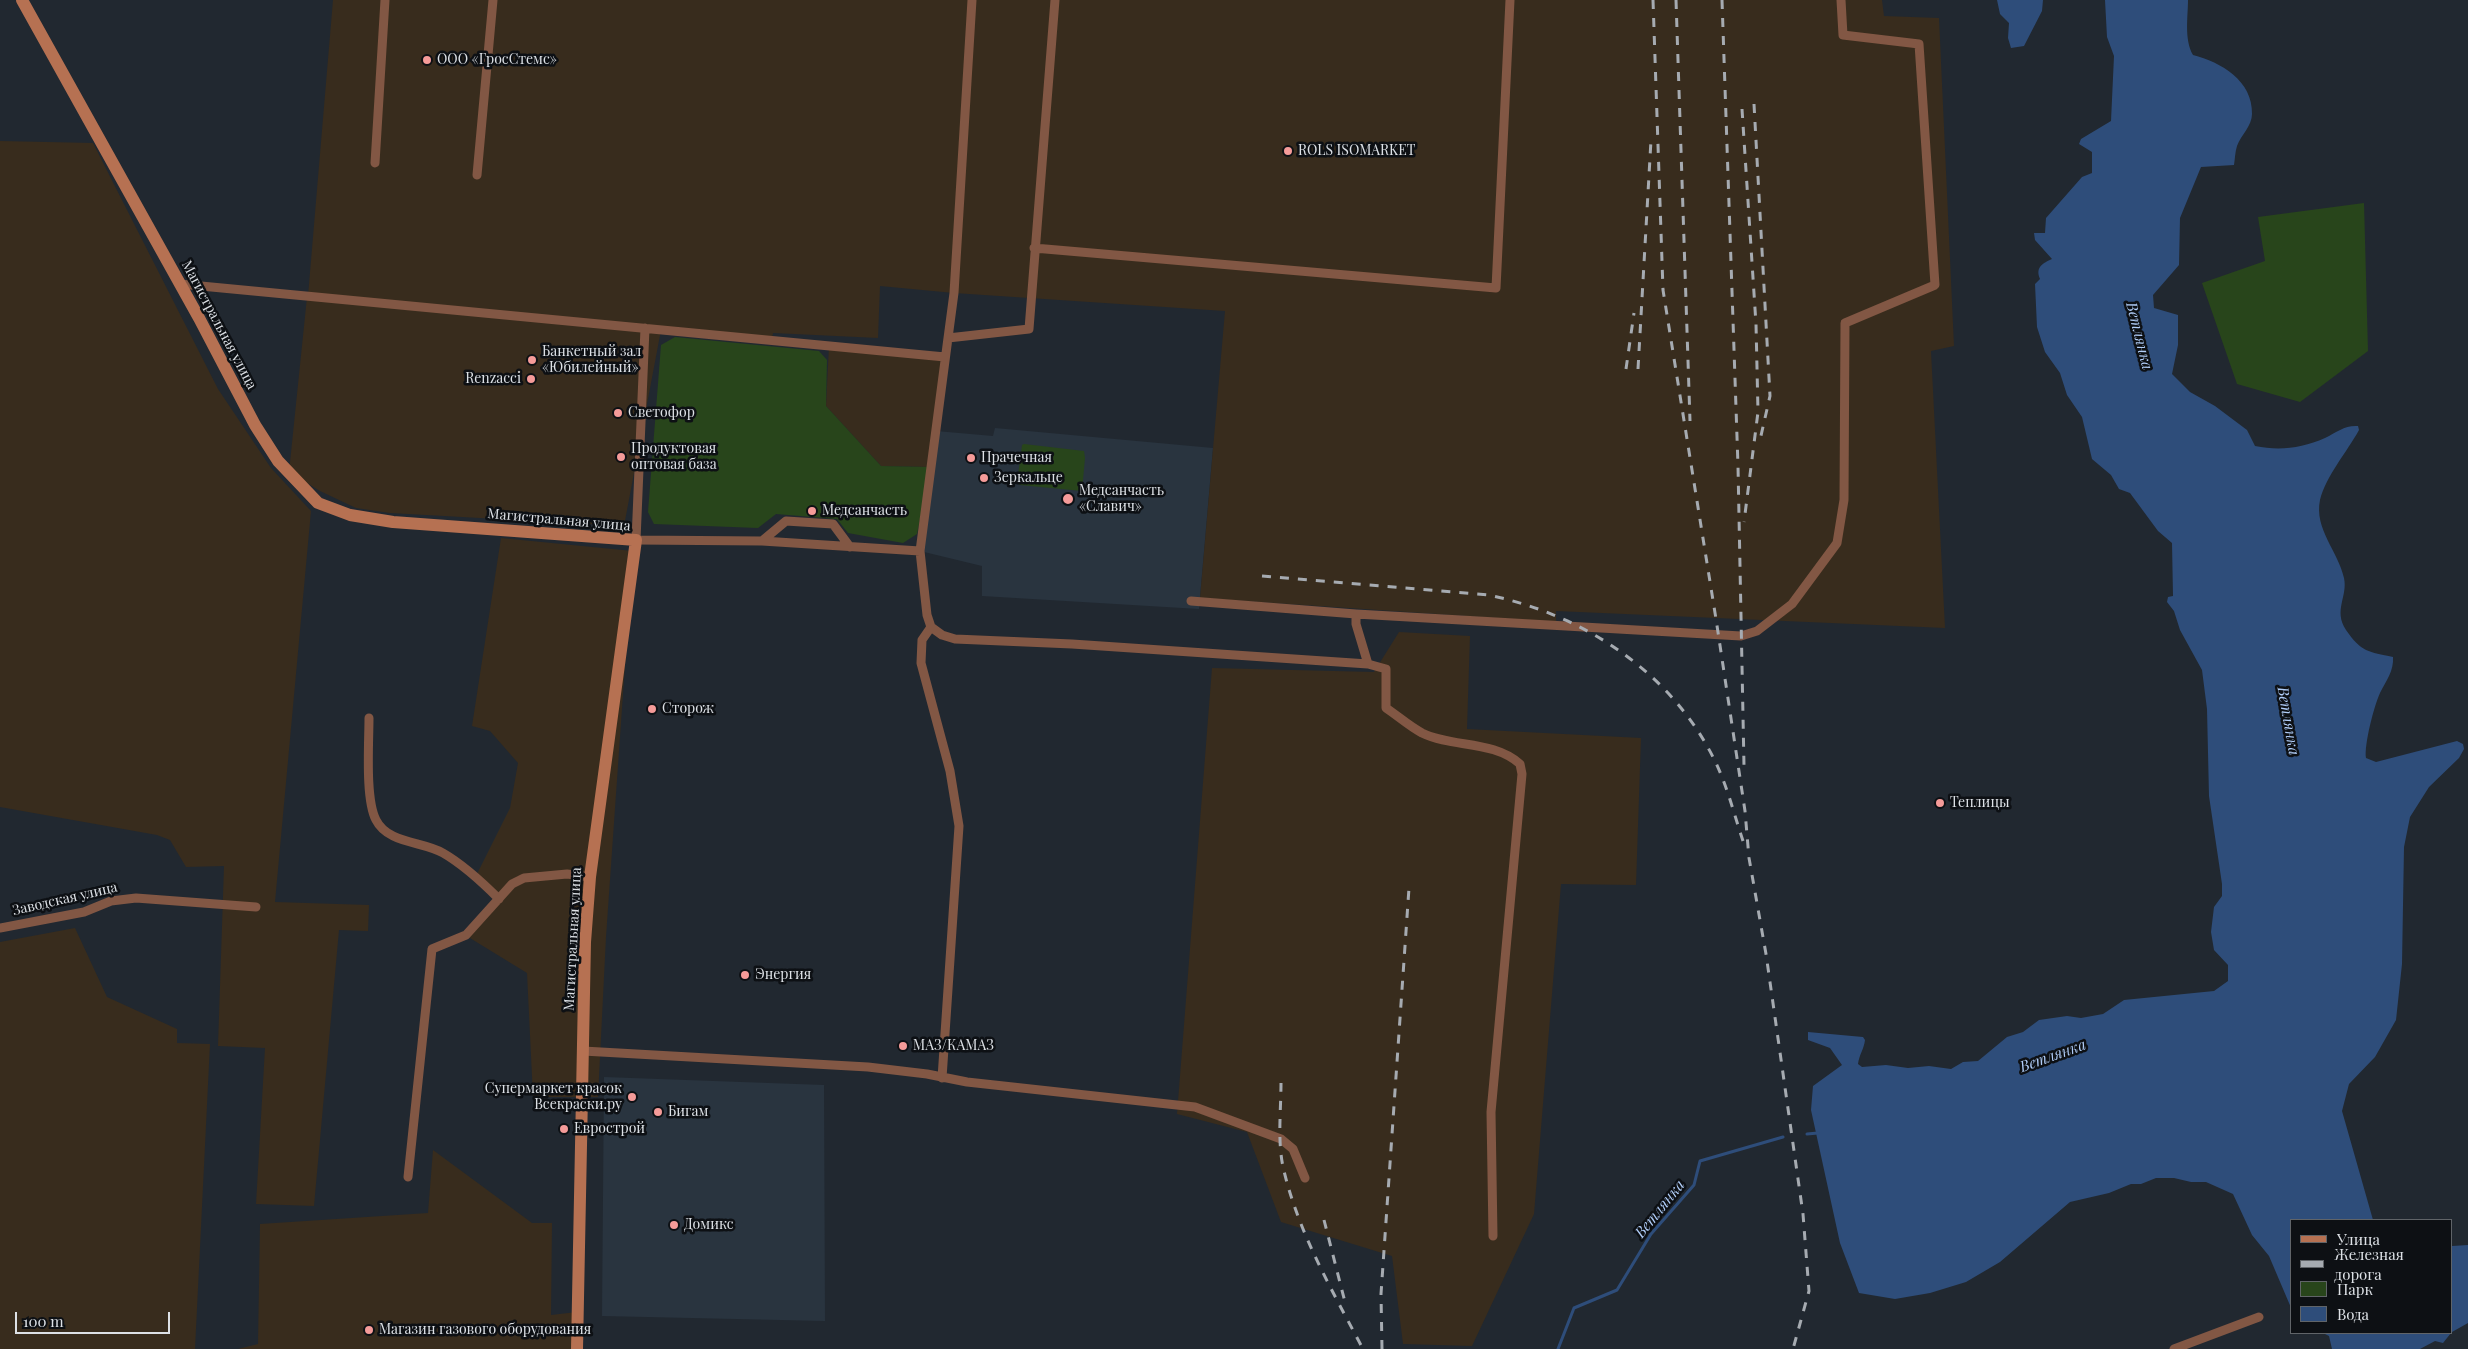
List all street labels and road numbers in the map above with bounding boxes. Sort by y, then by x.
street label: Магистральная улица [178,258,260,392]
street label: Магистральная улица [487,505,631,535]
street label: Магистральная улица [561,867,585,1011]
street label: Заводская улица [11,879,119,919]

